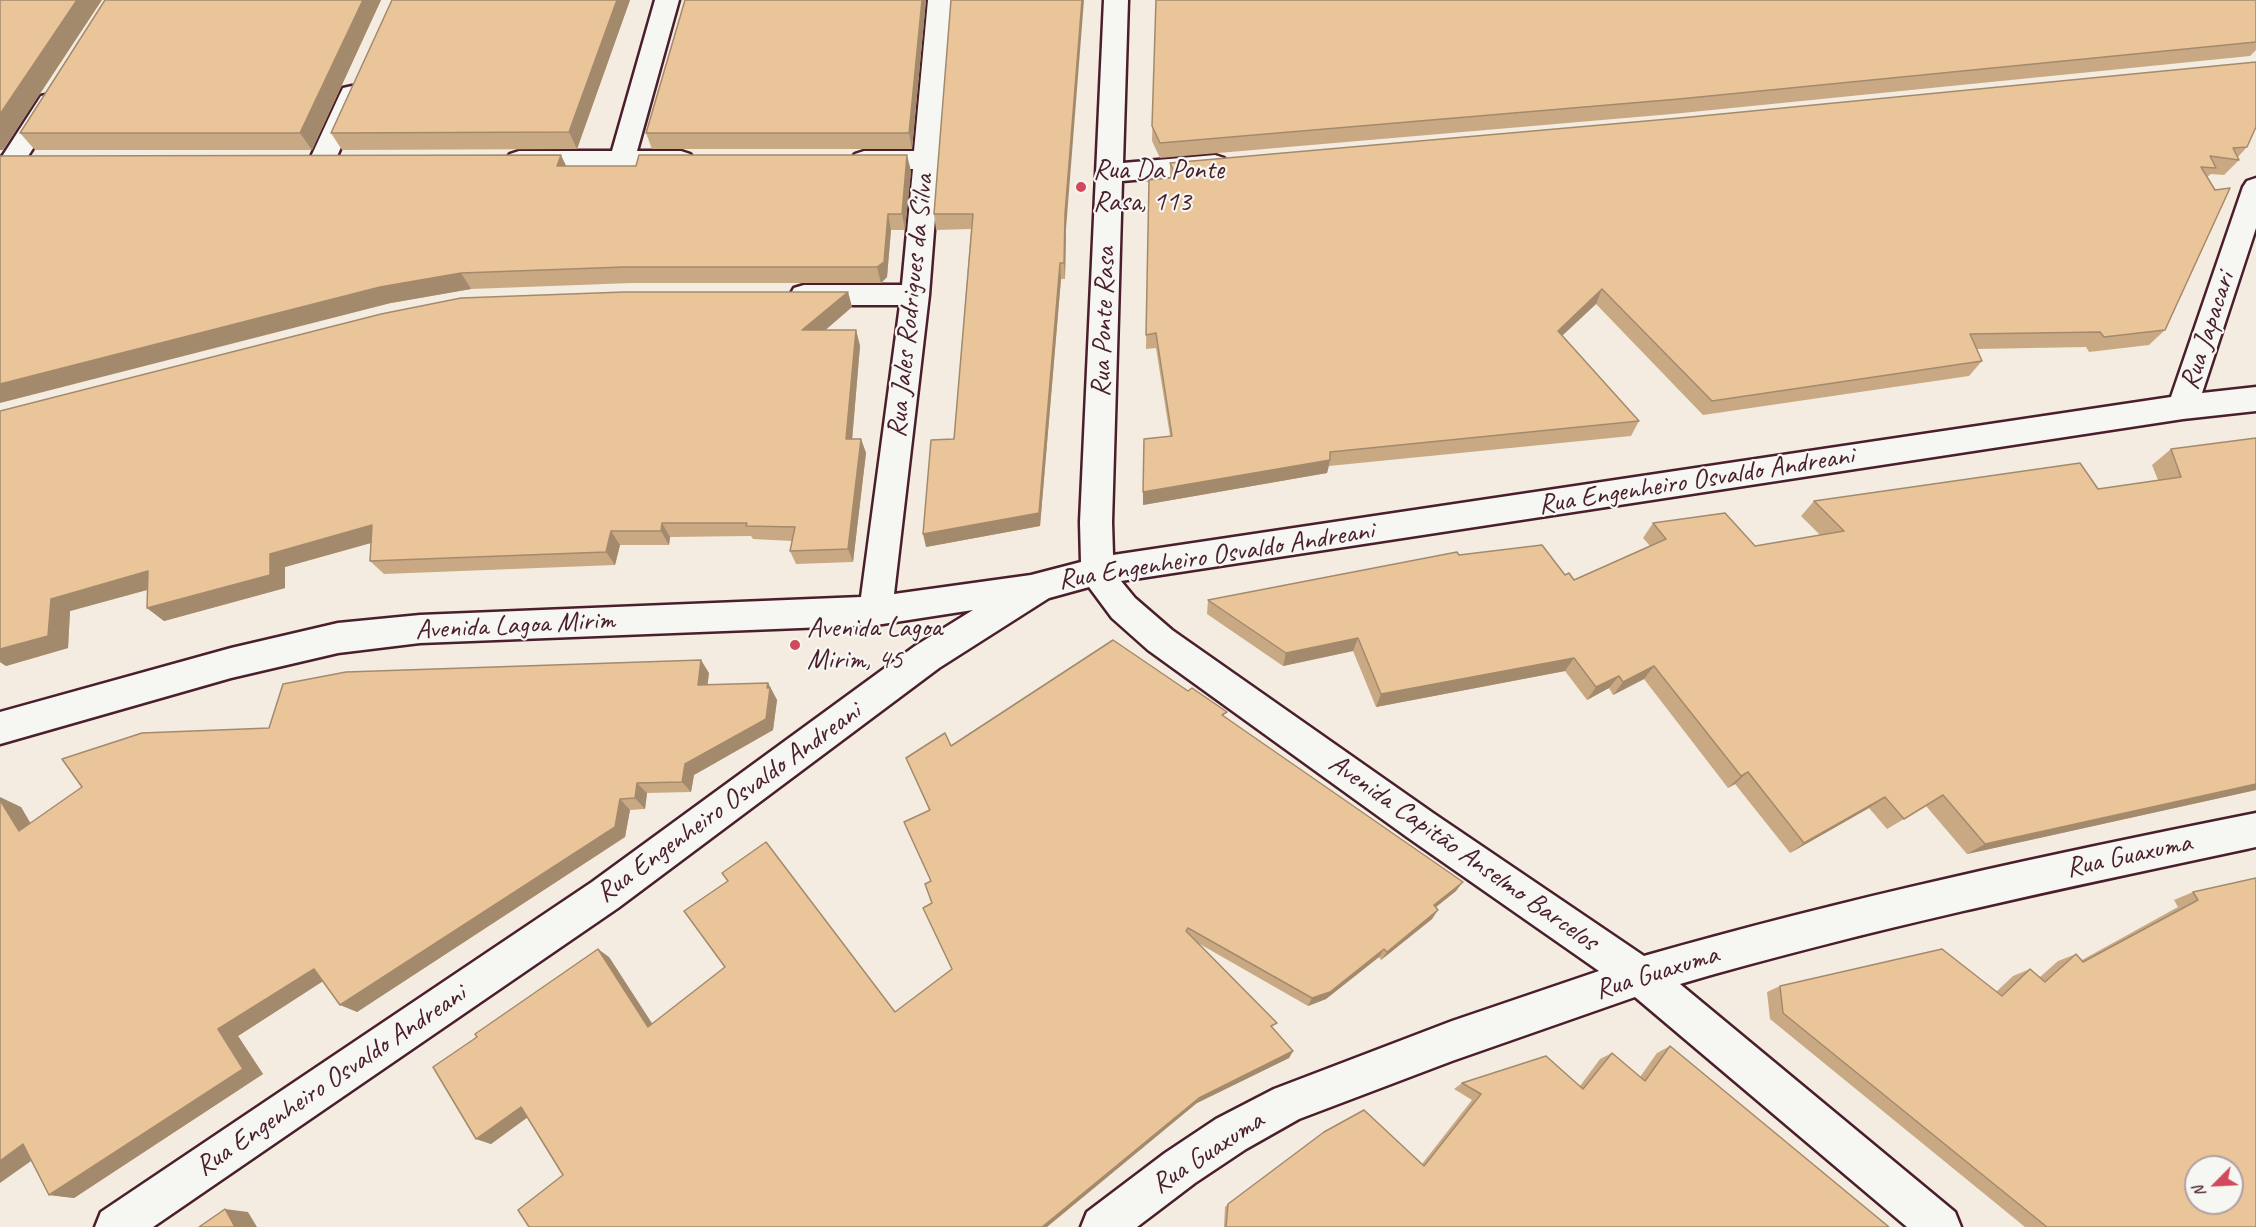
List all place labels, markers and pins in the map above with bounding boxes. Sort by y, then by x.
place label: Rua Da Ponte Rasa, 113 [1093,154,1224,220]
marker: Rua Da Ponte Rasa, 113 [1074,180,1088,194]
place label: Avenida Lagoa Mirim, 45 [807,612,942,678]
marker: Avenida Lagoa Mirim, 45 [788,638,802,652]

